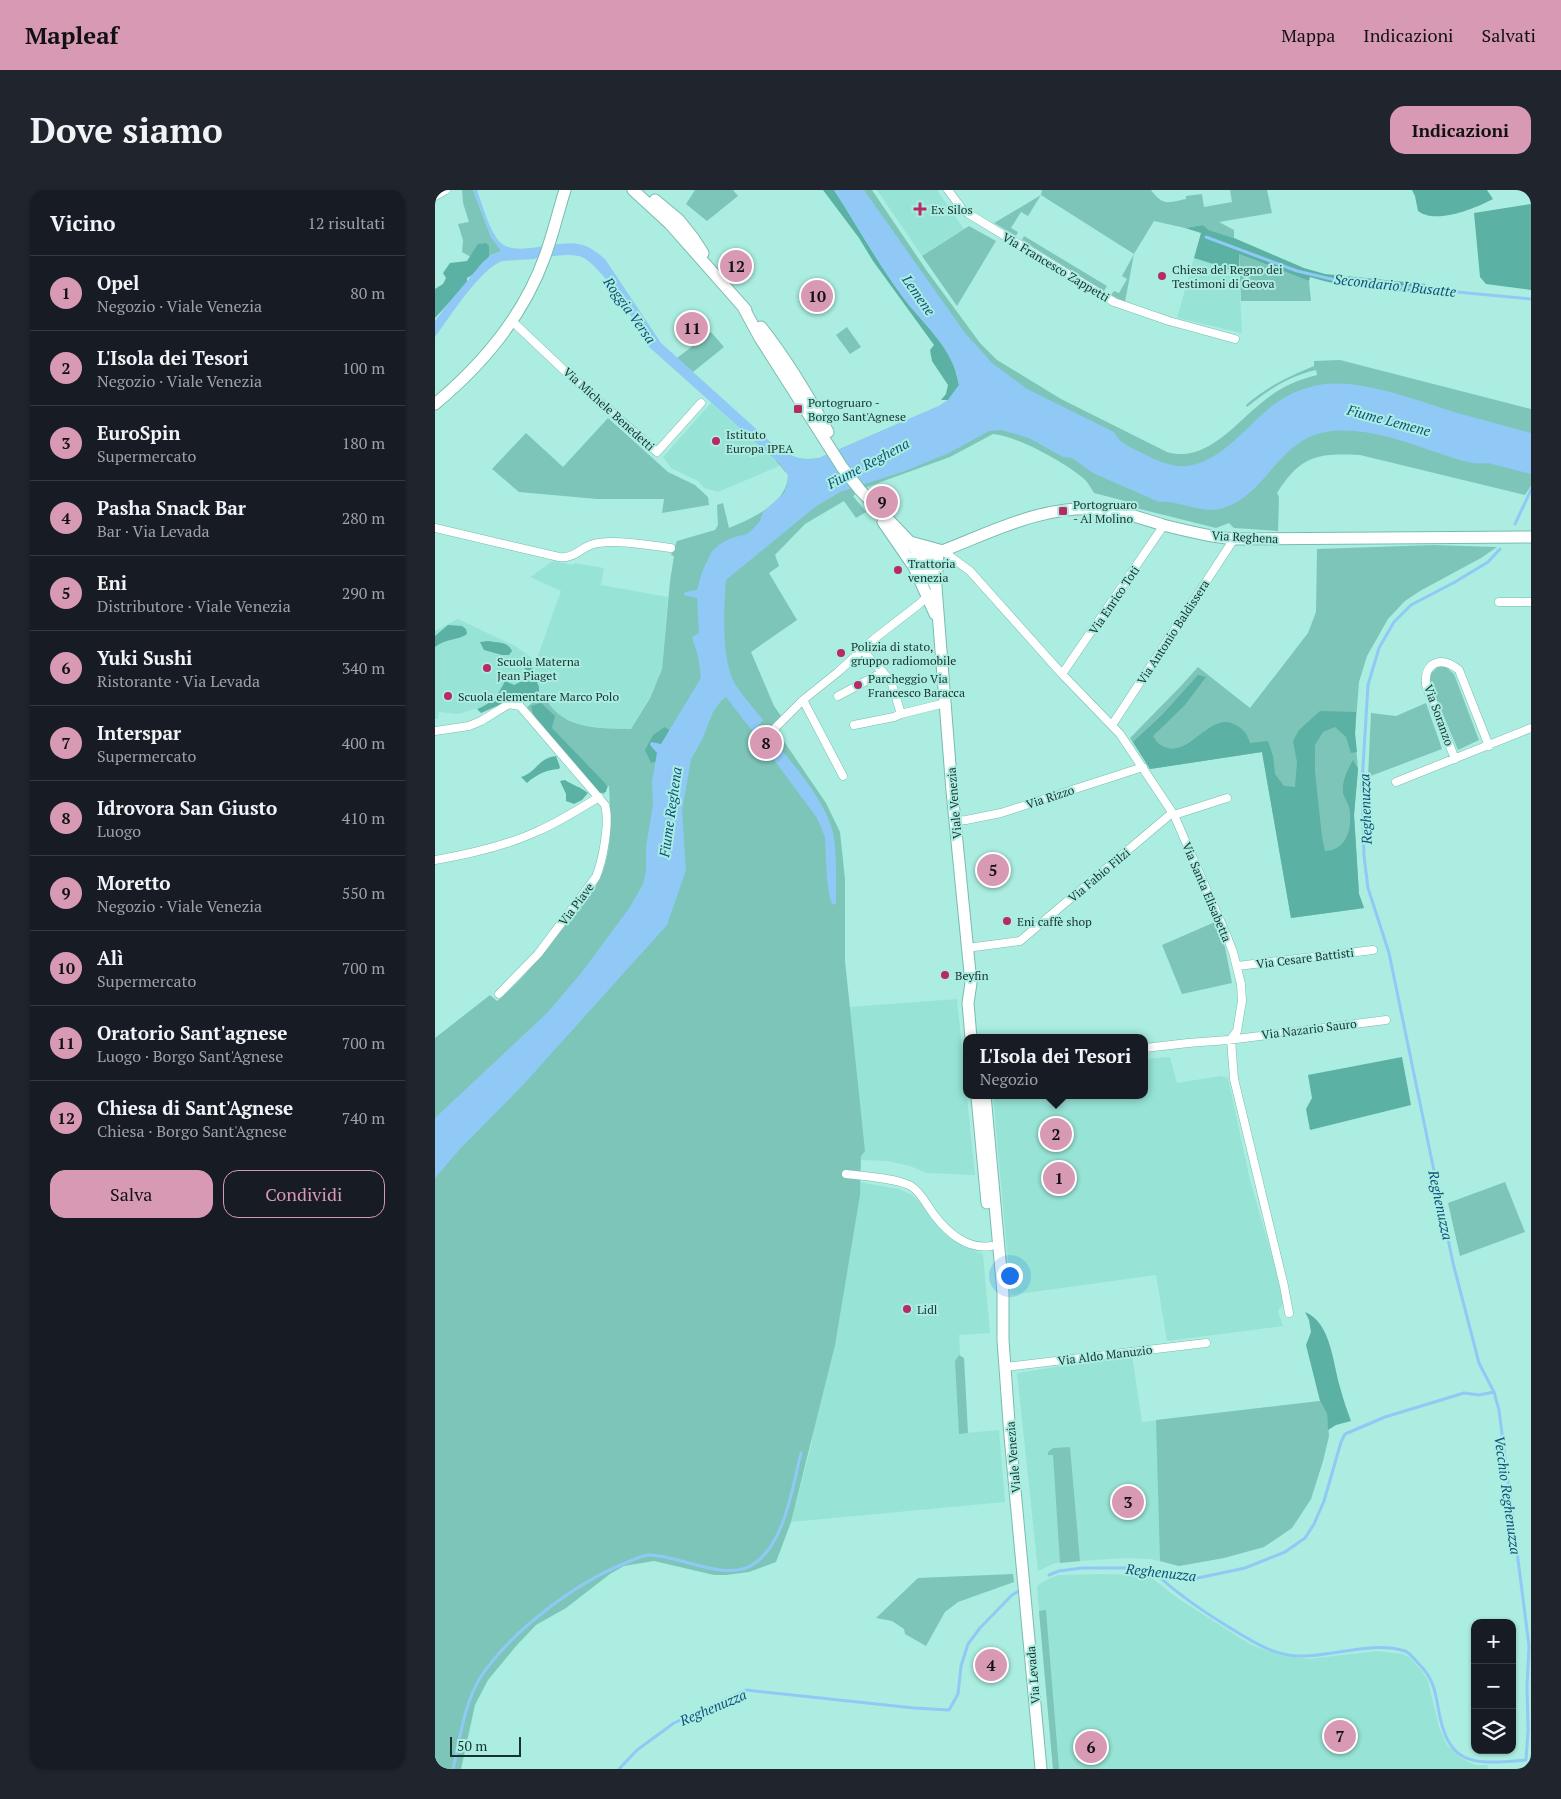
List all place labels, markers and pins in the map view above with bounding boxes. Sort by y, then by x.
marker: Ex Silos [913,202,927,216]
place label: Ex Silos [931,202,973,217]
pin: 12 [720,247,752,285]
place label: Chiesa del Regno dei Testimoni di Geova [1172,262,1283,291]
marker: Chiesa del Regno dei Testimoni di Geova [1156,270,1168,282]
pin: 10 [801,277,833,315]
pin: 11 [676,309,708,347]
place label: Portogruaro - Borgo Sant'Agnese [808,395,906,424]
marker: Portogruaro - Borgo Sant'Agnese [792,403,804,415]
place label: Istituto Europa IPEA [726,427,794,456]
marker: Istituto Europa IPEA [710,435,722,447]
pin: 9 [866,483,898,521]
place label: Portogruaro - Al Molino [1073,497,1138,526]
marker: Portogruaro - Al Molino [1057,505,1069,517]
place label: Trattoria venezia [907,556,956,585]
marker: Trattoria venezia [892,564,904,576]
place label: Polizia di stato, gruppo radiomobile [851,639,956,668]
marker: Polizia di stato, gruppo radiomobile [835,647,847,659]
place label: Scuola Materna Jean Piaget [497,654,580,683]
marker: Scuola Materna Jean Piaget [481,662,493,674]
place label: Parcheggio Via Francesco Baracca [868,671,965,700]
marker: Parcheggio Via Francesco Baracca [852,679,864,691]
place label: Scuola elementare Marco Polo [458,689,619,704]
marker: Scuola elementare Marco Polo [442,690,454,702]
pin: 8 [750,724,782,762]
pin: 5 [977,851,1009,889]
place label: Eni caffè shop [1017,914,1092,929]
marker: Eni caffè shop [1001,915,1013,927]
place label: Beyfin [955,968,989,983]
marker: Beyfin [939,969,951,981]
pin: 2 [1040,1115,1072,1153]
pin: 1 [1043,1159,1075,1197]
place label: Lidl [917,1302,938,1317]
marker: Lidl [901,1303,913,1315]
pin: 3 [1112,1483,1144,1521]
pin: 4 [975,1646,1007,1684]
pin: 7 [1324,1717,1356,1755]
pin: 6 [1075,1728,1107,1766]

